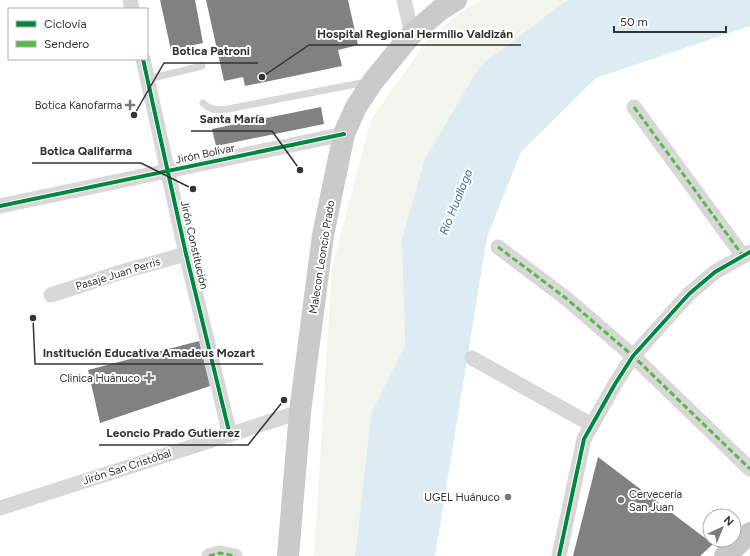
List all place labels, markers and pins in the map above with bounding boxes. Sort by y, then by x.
callout: Hospital Regional Hermilio Valdizán [309,21,521,45]
callout: Botica Patroni [164,39,258,63]
place label: Botica Kanofarma [35,99,122,112]
marker: Botica Kanofarma [125,100,135,110]
callout: Santa María [191,107,272,131]
callout: Botica Qalifarma [32,139,141,163]
callout: Institución Educativa Amadeus Mozart [35,340,263,364]
place label: Clinica Huánuco [60,372,140,385]
marker: Clinica Huánuco [143,372,155,384]
callout: Leoncio Prado Gutierrez [99,421,248,445]
place label: Cervecería San Juan [629,488,682,514]
place label: UGEL Huánuco [424,491,500,504]
marker: UGEL Huánuco [503,492,513,502]
marker: Cervecería San Juan [616,495,626,505]

